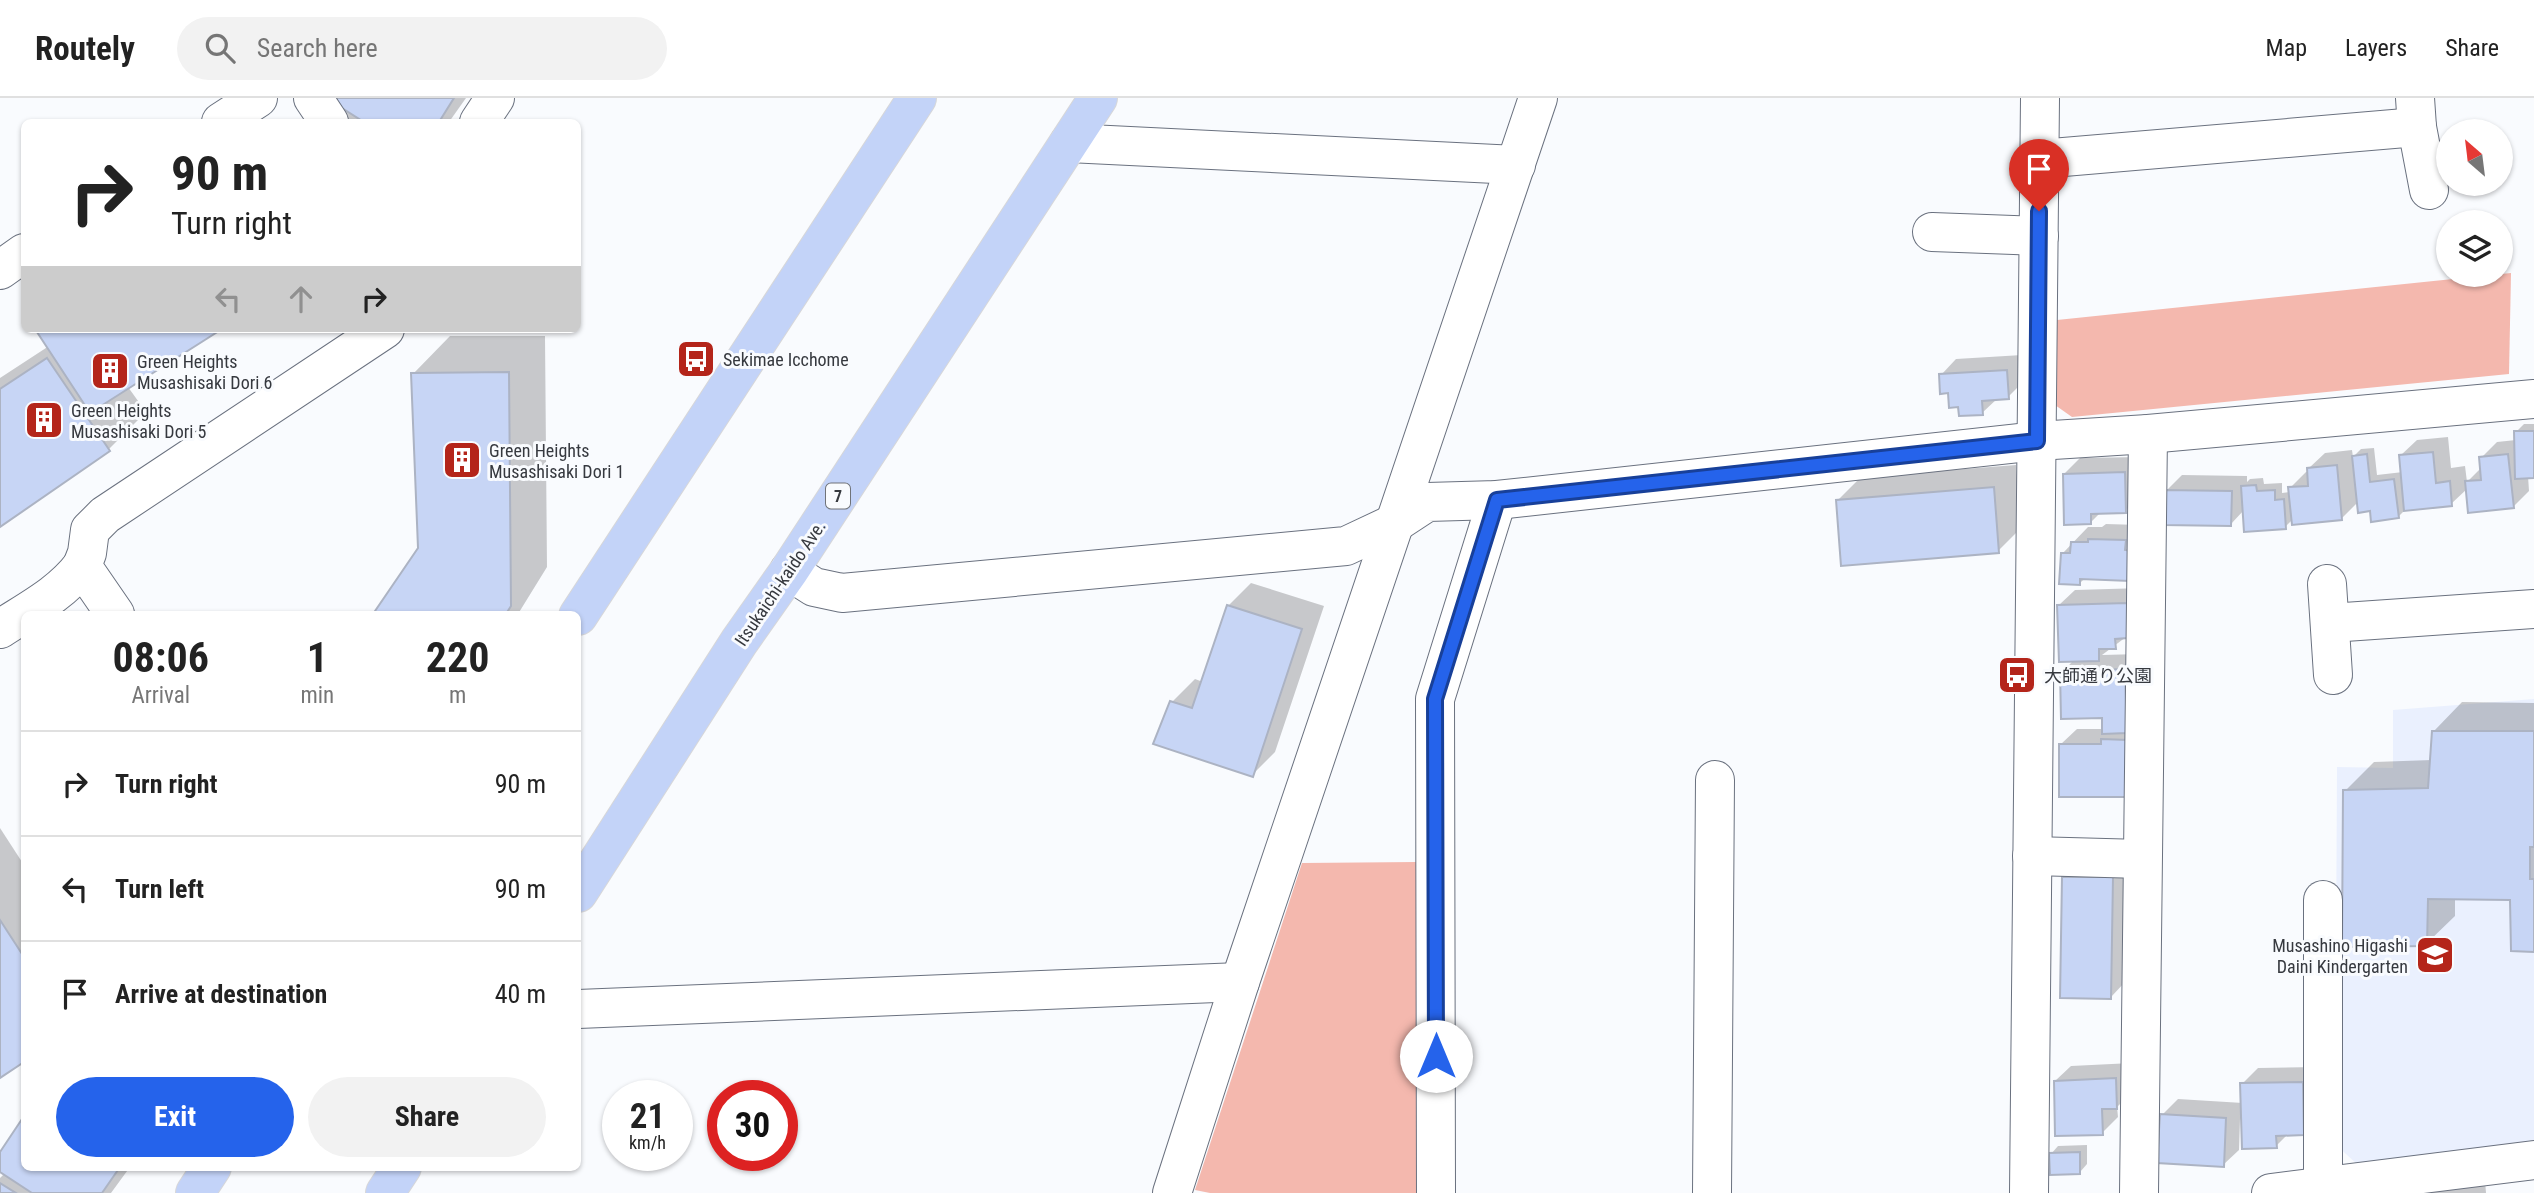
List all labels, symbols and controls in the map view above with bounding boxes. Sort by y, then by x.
search box [177,17,667,80]
text: Routely [35,29,135,68]
icon: search [201,29,239,67]
text: Search here [257,33,378,63]
text: Map [2266,34,2307,62]
text: Layers [2345,34,2407,62]
text: Share [2445,34,2499,62]
north arrow [2436,119,2513,196]
map controls [2436,119,2513,287]
pin [2009,139,2069,211]
text: 90 m [171,145,268,202]
icon: right [56,147,147,238]
icon: arrive [2020,150,2058,188]
text: Turn right [171,204,292,242]
button: layers [2436,210,2513,287]
icon: left [209,280,247,318]
icon: ahead [282,280,320,318]
icon: right [355,280,393,318]
bus stop icon: Sekimae Icchome [675,338,717,380]
place label: Sekimae Icchome [723,349,849,370]
building icon: Green Heights Musashisaki Dori 6 [89,350,131,392]
place label: Green Heights Musashisaki Dori 6 [137,351,272,393]
building icon: Green Heights Musashisaki Dori 5 [23,399,65,441]
place label: Green Heights Musashisaki Dori 5 [71,400,206,442]
building icon: Green Heights Musashisaki Dori 1 [441,439,483,481]
place label: Green Heights Musashisaki Dori 1 [489,440,624,482]
road number: 7 [826,484,850,508]
street label: Itsukaichi-kaido Ave. [730,516,830,650]
text: 08:06 [113,633,209,682]
text: 1 [307,633,328,682]
text: 220 [426,633,489,682]
bus stop icon: 大師通り公園 [1996,654,2038,696]
place label: 大師通り公園 [2044,665,2152,686]
text: Arrival [131,682,190,709]
text: min [300,682,334,709]
text: m [449,682,466,709]
icon: right [56,765,94,803]
text: Turn right [115,769,217,799]
text: 90 m [495,769,546,799]
icon: left [56,870,94,908]
text: Turn left [115,874,204,904]
text: 90 m [495,874,546,904]
school or university icon: Musashino Higashi Daini Kindergarten [2414,934,2456,976]
place label: Musashino Higashi Daini Kindergarten [2272,935,2408,977]
icon: arrive [56,975,94,1013]
text: Arrive at destination [115,979,327,1009]
text: 40 m [495,979,546,1009]
position arrow [1399,1019,1473,1093]
button: Exit [56,1077,294,1157]
button: Share [308,1077,546,1157]
speed limit sign: 30 [707,1080,798,1171]
text: 21 [630,1096,665,1137]
text: km/h [629,1132,666,1153]

